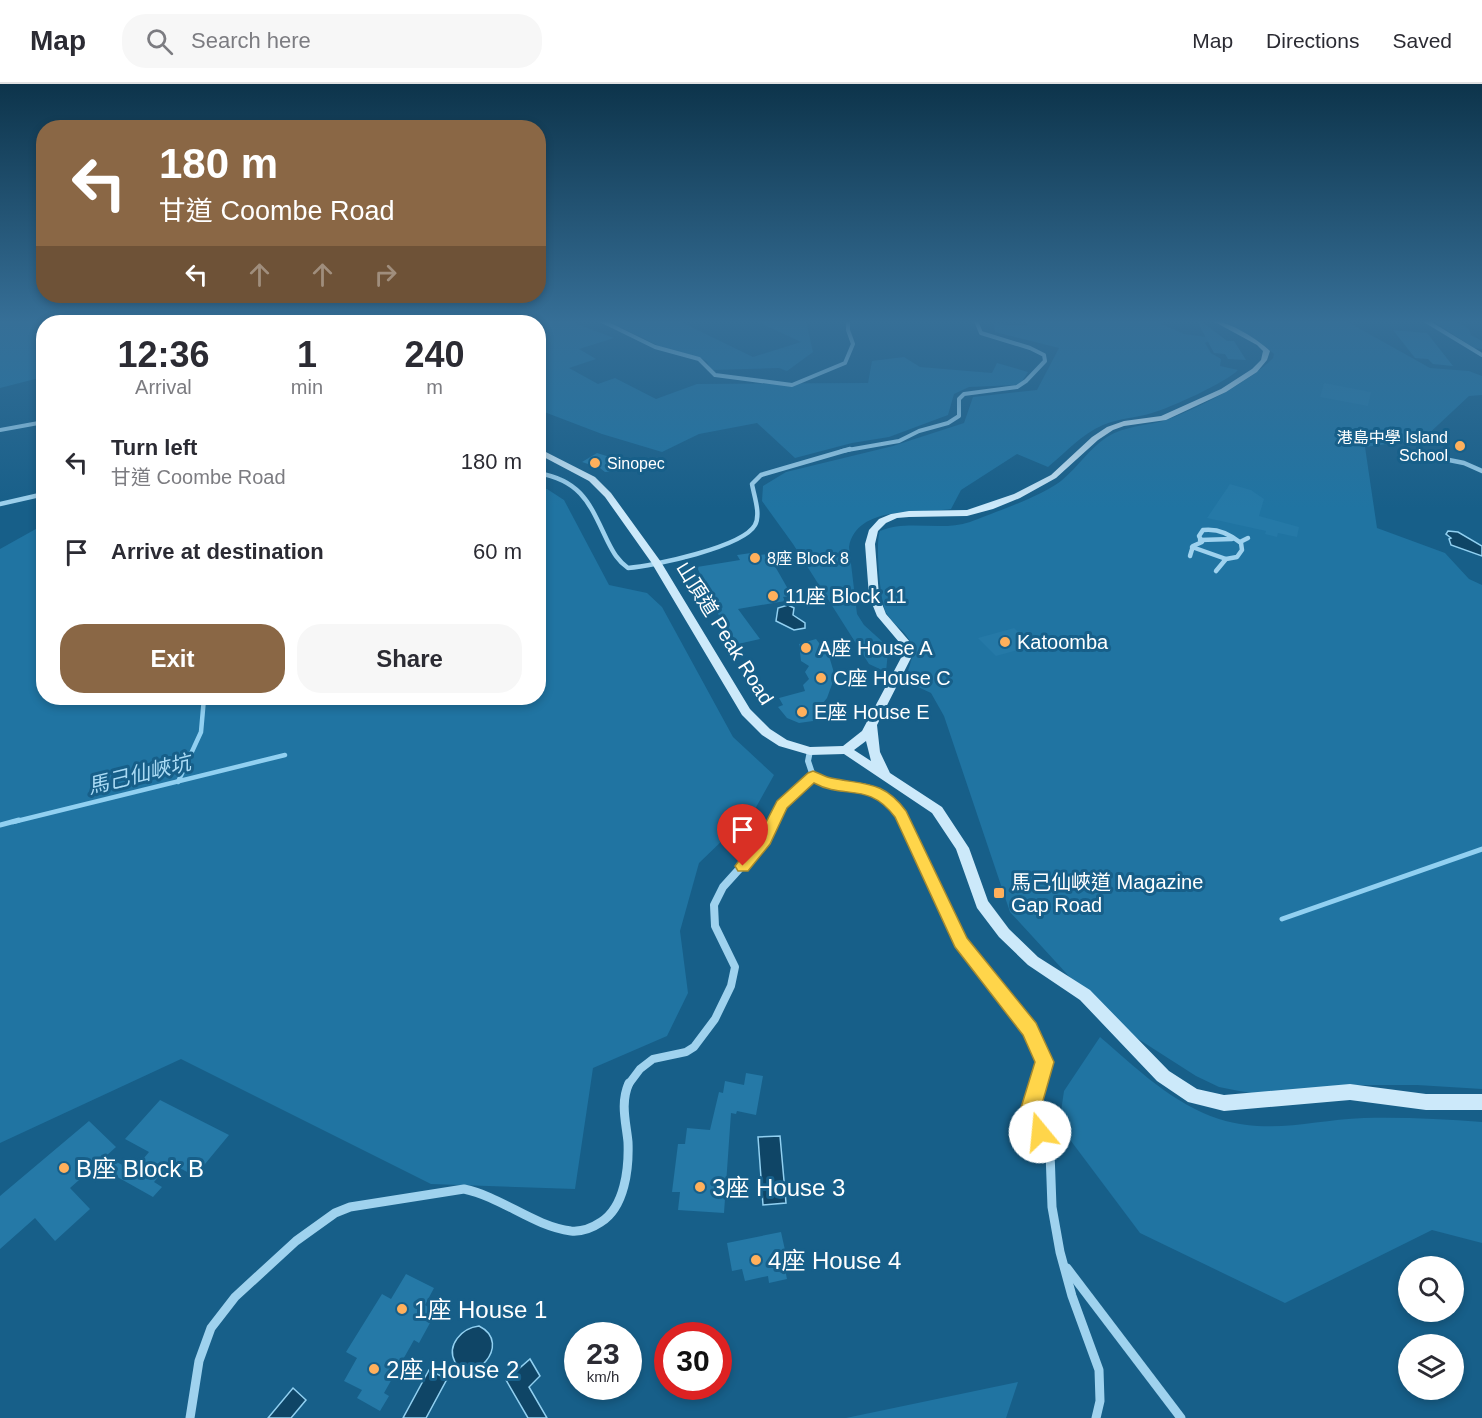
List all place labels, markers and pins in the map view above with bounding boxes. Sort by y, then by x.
place label: 港島中學 Island School [1337,429,1448,464]
marker: 港島中學 Island School [1453,439,1467,453]
place label: Sinopec [607,455,665,472]
marker: Sinopec [588,456,602,470]
place label: 8座 Block 8 [767,550,849,567]
marker: 8座 Block 8 [748,551,762,565]
place label: 11座 Block 11 [785,585,907,607]
marker: 11座 Block 11 [766,589,780,603]
place label: Katoomba [1017,631,1109,653]
marker: Katoomba [998,635,1012,649]
place label: A座 House A [818,637,933,659]
marker: A座 House A [799,641,813,655]
place label: C座 House C [833,667,951,689]
marker: C座 House C [814,671,828,685]
place label: E座 House E [814,701,930,723]
marker: E座 House E [795,705,809,719]
pin [717,804,768,866]
place label: 馬己仙峽道 Magazine Gap Road [1011,871,1203,916]
marker: 馬己仙峽道 Magazine Gap Road [992,886,1006,900]
place label: B座 Block B [76,1155,204,1182]
marker: B座 Block B [57,1161,71,1175]
place label: 3座 House 3 [712,1174,845,1201]
marker: 3座 House 3 [693,1180,707,1194]
place label: 4座 House 4 [768,1247,901,1274]
marker: 4座 House 4 [749,1253,763,1267]
place label: 1座 House 1 [414,1296,547,1323]
marker: 1座 House 1 [395,1302,409,1316]
place label: 2座 House 2 [386,1356,519,1383]
marker: 2座 House 2 [367,1362,381,1376]

